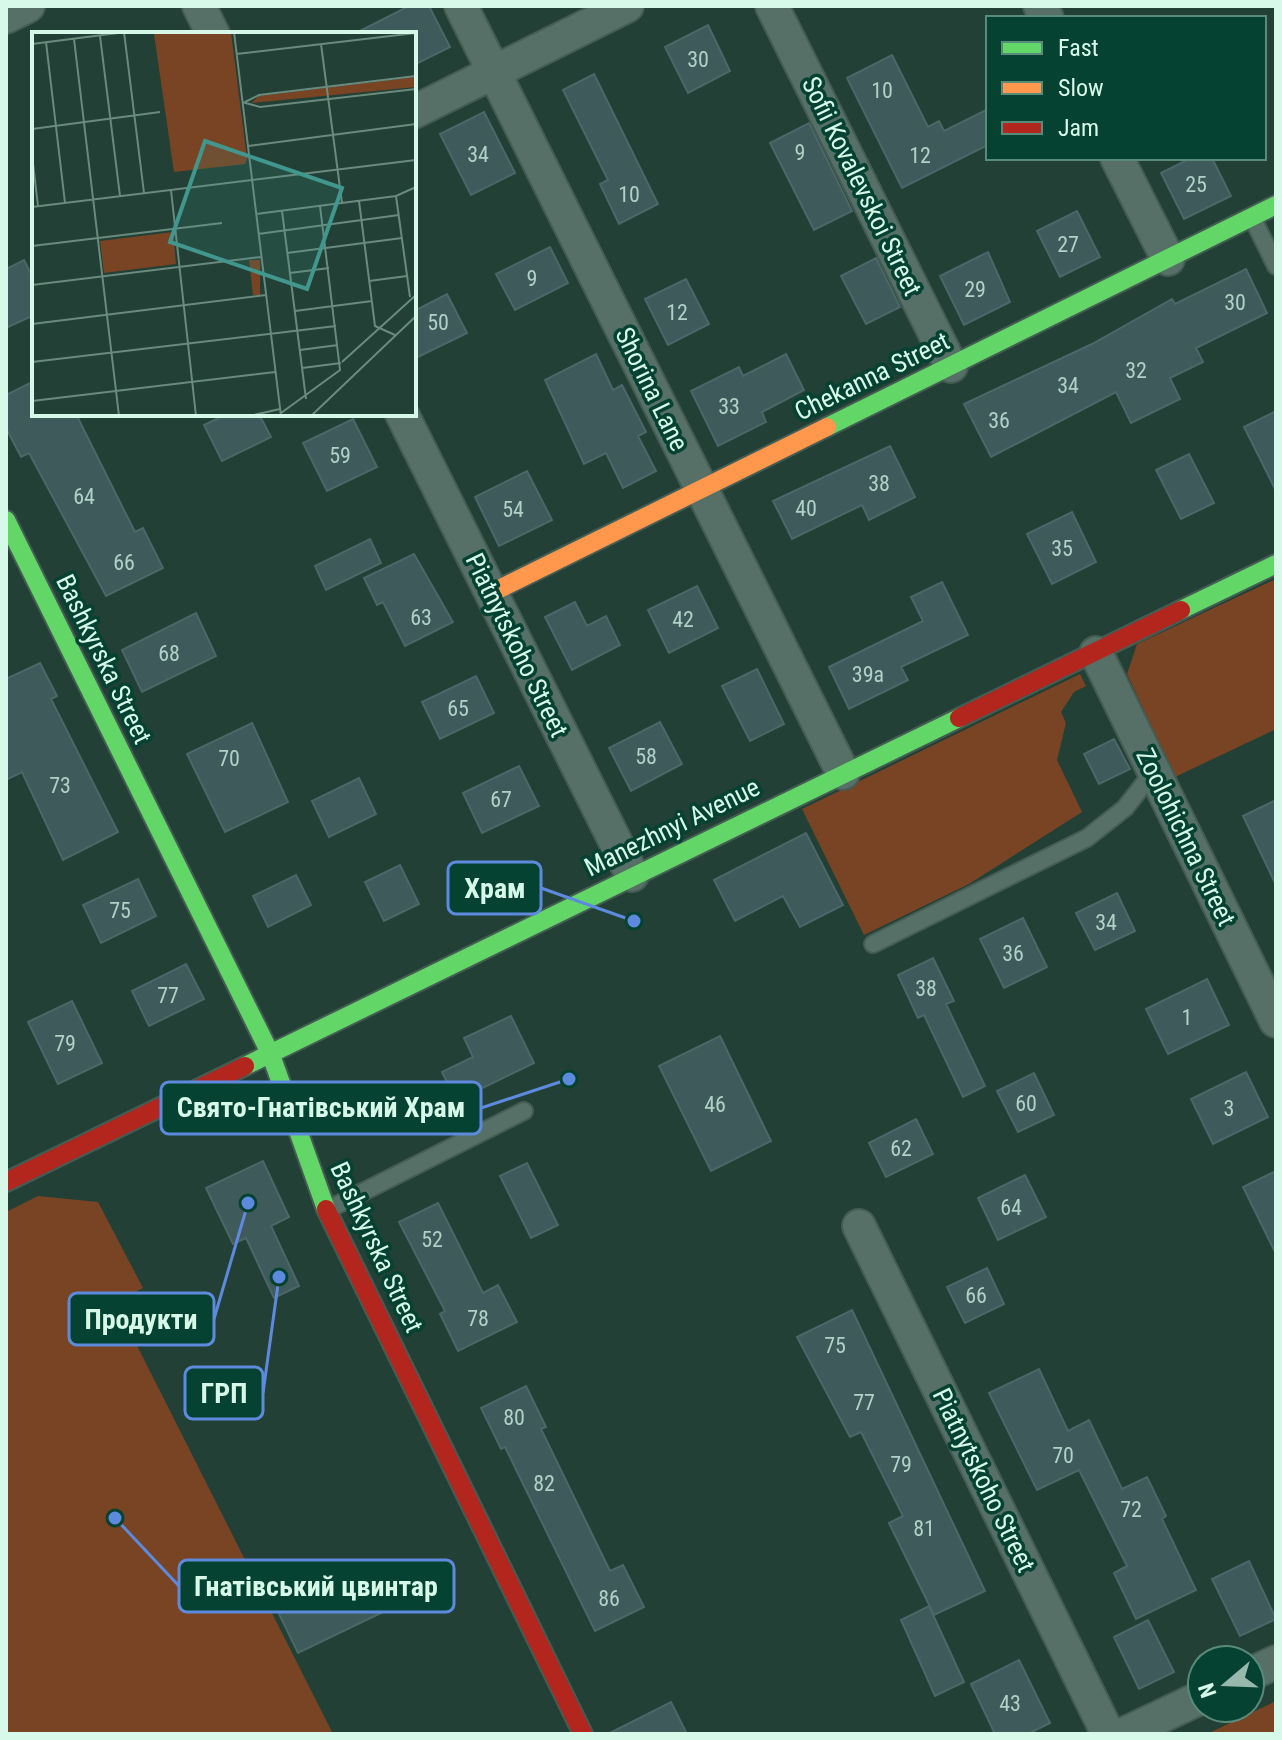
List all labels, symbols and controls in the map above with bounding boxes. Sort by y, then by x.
legend [986,16,1266,160]
inset map [32,32,416,416]
text: Fast [1058,34,1099,62]
house number: 30 [687,47,709,72]
street label: Sofii Kovalevskoi Street [796,72,928,300]
text: Slow [1058,74,1104,102]
house number: 10 [871,78,893,103]
text: Jam [1058,114,1099,142]
house number: 9 [795,140,805,165]
house number: 34 [467,142,489,167]
house number: 12 [909,143,931,168]
house number: 25 [1185,172,1207,197]
house number: 10 [618,182,640,207]
house number: 27 [1057,232,1079,257]
house number: 9 [527,266,537,291]
house number: 29 [964,277,986,302]
house number: 30 [1224,290,1246,315]
house number: 12 [666,300,688,325]
house number: 50 [427,310,449,335]
street label: Shorina Lane [609,322,695,456]
street label: Chekanna Street [790,326,954,426]
house number: 32 [1125,358,1147,383]
house number: 34 [1057,373,1079,398]
house number: 33 [718,394,740,419]
house number: 36 [988,408,1010,433]
house number: 59 [329,443,351,468]
house number: 38 [868,471,890,496]
house number: 64 [73,484,95,509]
house number: 40 [795,496,817,521]
house number: 54 [502,497,524,522]
house number: 35 [1051,536,1073,561]
street label: Piatnytskoho Street [460,548,574,742]
house number: 66 [113,550,135,575]
street label: Bashkyrska Street [50,570,158,748]
house number: 63 [410,605,432,630]
house number: 42 [672,607,694,632]
house number: 68 [158,641,180,666]
house number: 39а [852,662,884,687]
house number: 65 [447,696,469,721]
street label: Zoolohichna Street [1130,743,1242,931]
house number: 58 [635,744,657,769]
house number: 70 [218,746,240,771]
street label: Manezhnyi Avenue [580,772,764,882]
house number: 73 [49,773,71,798]
house number: 67 [490,787,512,812]
callout: Храм [448,862,541,914]
text: Храм [464,872,526,905]
house number: 75 [109,898,131,923]
house number: 34 [1095,910,1117,935]
house number: 36 [1002,941,1024,966]
house number: 38 [915,976,937,1001]
house number: 77 [157,983,179,1008]
house number: 1 [1182,1005,1192,1030]
house number: 79 [54,1031,76,1056]
callout: Свято-Гнатівський Храм [161,1082,481,1134]
text: Свято-Гнатівський Храм [177,1091,465,1124]
house number: 60 [1015,1091,1037,1116]
house number: 46 [704,1092,726,1117]
house number: 3 [1224,1096,1234,1121]
house number: 62 [890,1136,912,1161]
street label: Bashkyrska Street [324,1157,430,1337]
house number: 64 [1000,1195,1022,1220]
house number: 52 [421,1227,443,1252]
house number: 66 [965,1283,987,1308]
callout: Продукти [69,1293,214,1345]
text: Продукти [84,1303,198,1336]
house number: 78 [467,1306,489,1331]
house number: 75 [824,1333,846,1358]
callout: ГРП [185,1367,263,1419]
text: ГРП [201,1377,247,1410]
street label: Piatnytskoho Street [927,1383,1041,1577]
house number: 77 [853,1390,875,1415]
house number: 80 [503,1405,525,1430]
house number: 70 [1052,1443,1074,1468]
house number: 79 [890,1452,912,1477]
house number: 82 [533,1471,555,1496]
house number: 72 [1120,1497,1142,1522]
house number: 81 [913,1516,935,1541]
callout: Гнатівський цвинтар [179,1560,454,1612]
text: Гнатівський цвинтар [194,1570,438,1603]
house number: 86 [598,1586,620,1611]
north arrow [1186,1644,1266,1724]
text: N [1194,1680,1222,1701]
house number: 43 [999,1691,1021,1716]

